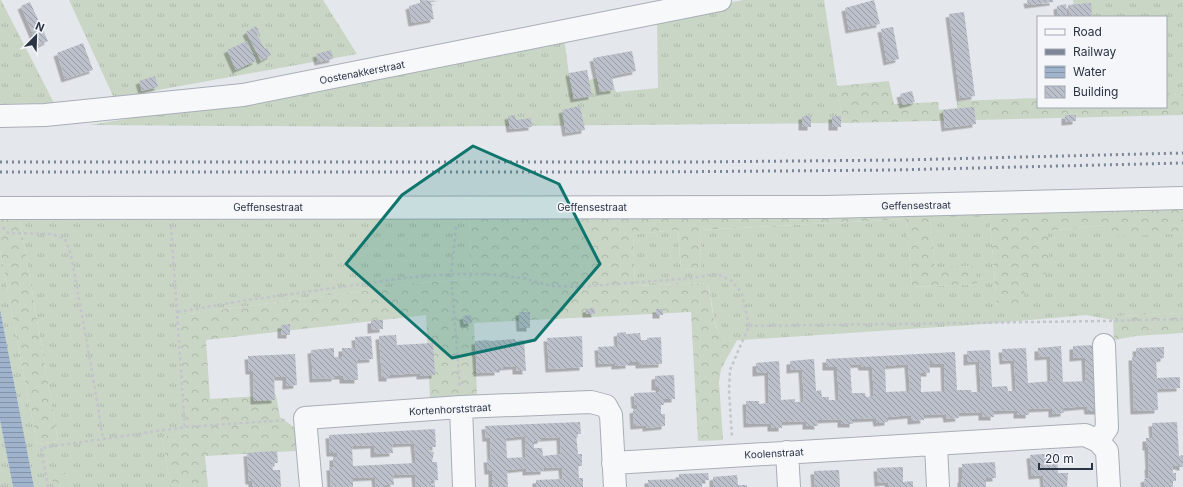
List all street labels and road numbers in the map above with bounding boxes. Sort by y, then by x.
street label: Oostenakkerstraat [318,58,406,86]
street label: Geffensestraat [881,198,952,212]
street label: Geffensestraat [233,201,304,213]
street label: Geffensestraat [557,201,628,213]
street label: Kortenhorststraat [409,401,492,417]
street label: Koolenstraat [744,445,805,461]

